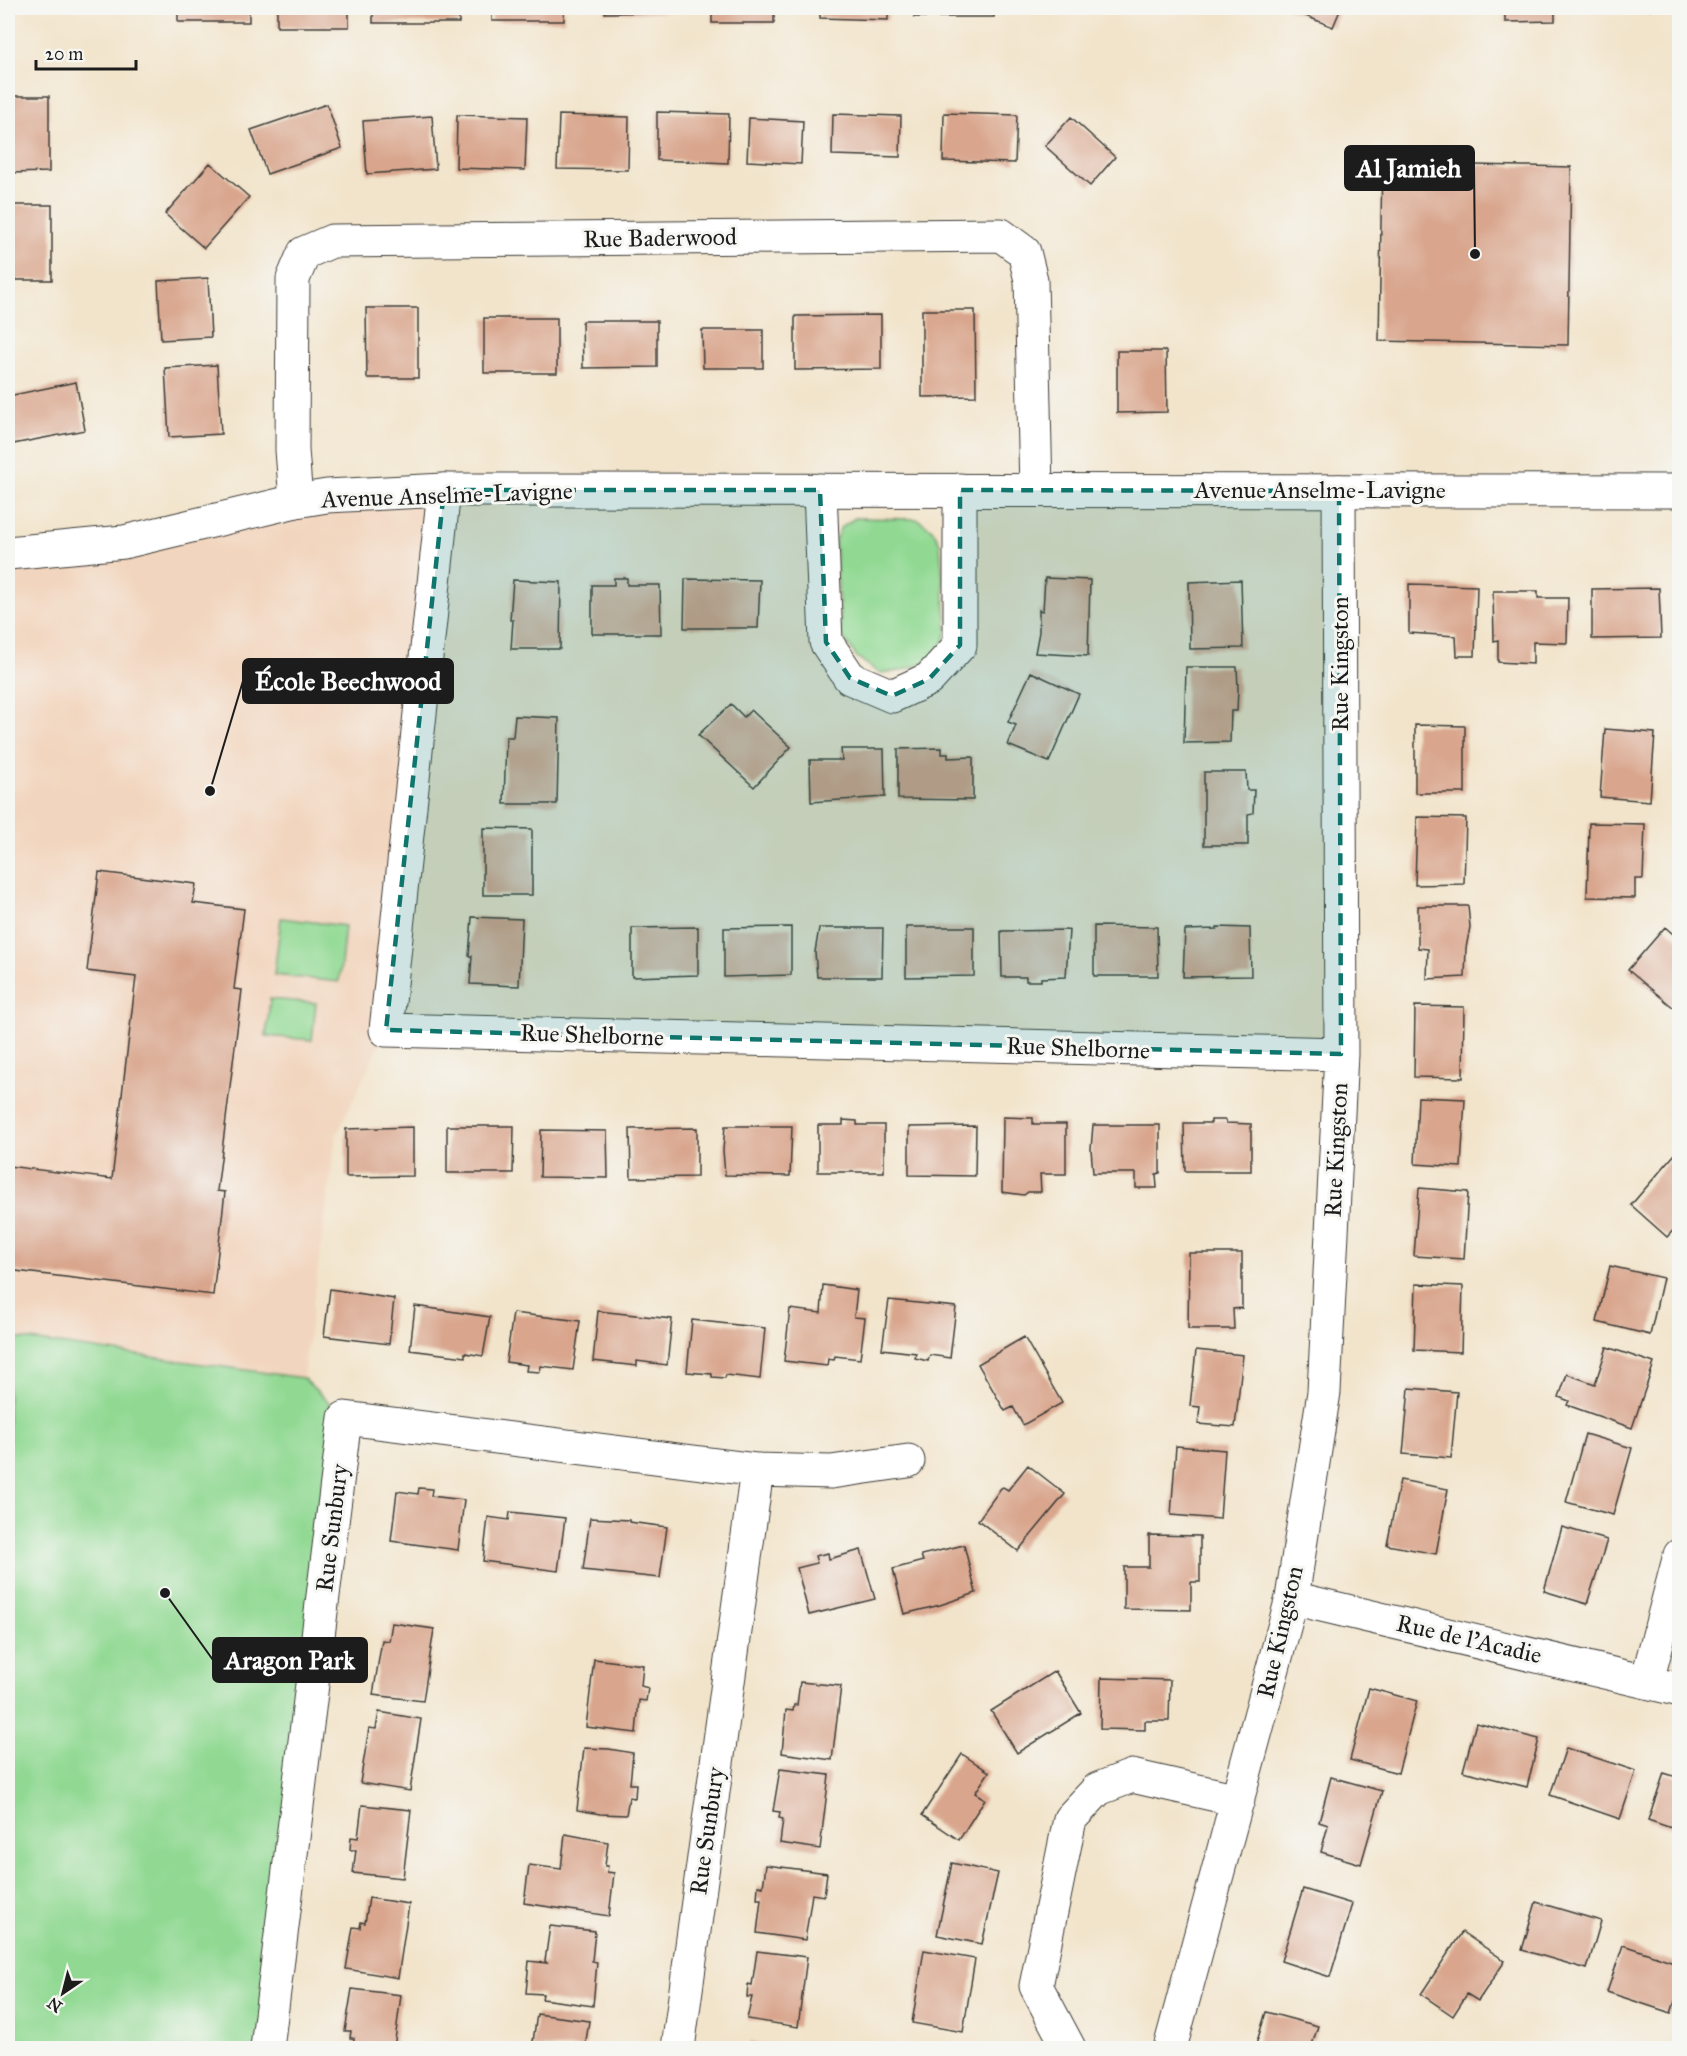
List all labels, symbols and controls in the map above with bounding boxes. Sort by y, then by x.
scale bar [36,33,136,71]
text: 20 m [45,43,83,65]
callout: Al Jamieh [1345,146,1474,190]
text: Al Jamieh [1354,152,1462,185]
street label: Rue Baderwood [583,222,737,254]
street label: Avenue Anselme-Lavigne [1193,475,1446,505]
street label: Avenue Anselme-Lavigne [320,476,573,514]
street label: Rue Kingston [1325,597,1355,731]
callout: École Beechwood [243,659,453,703]
text: École Beechwood [255,665,442,697]
street label: Rue Shelborne [520,1017,664,1053]
street label: Rue Shelborne [1006,1030,1150,1066]
street label: Rue Kingston [1317,1082,1355,1218]
street label: Rue Sunbury [309,1462,355,1594]
street label: Rue Kingston [1250,1563,1310,1701]
street label: Rue de l'Acadie [1393,1608,1545,1670]
callout: Aragon Park [213,1638,367,1682]
text: Aragon Park [223,1644,356,1677]
street label: Rue Sunbury [683,1764,731,1897]
north arrow [33,1963,93,2023]
text: N [43,1993,66,2017]

